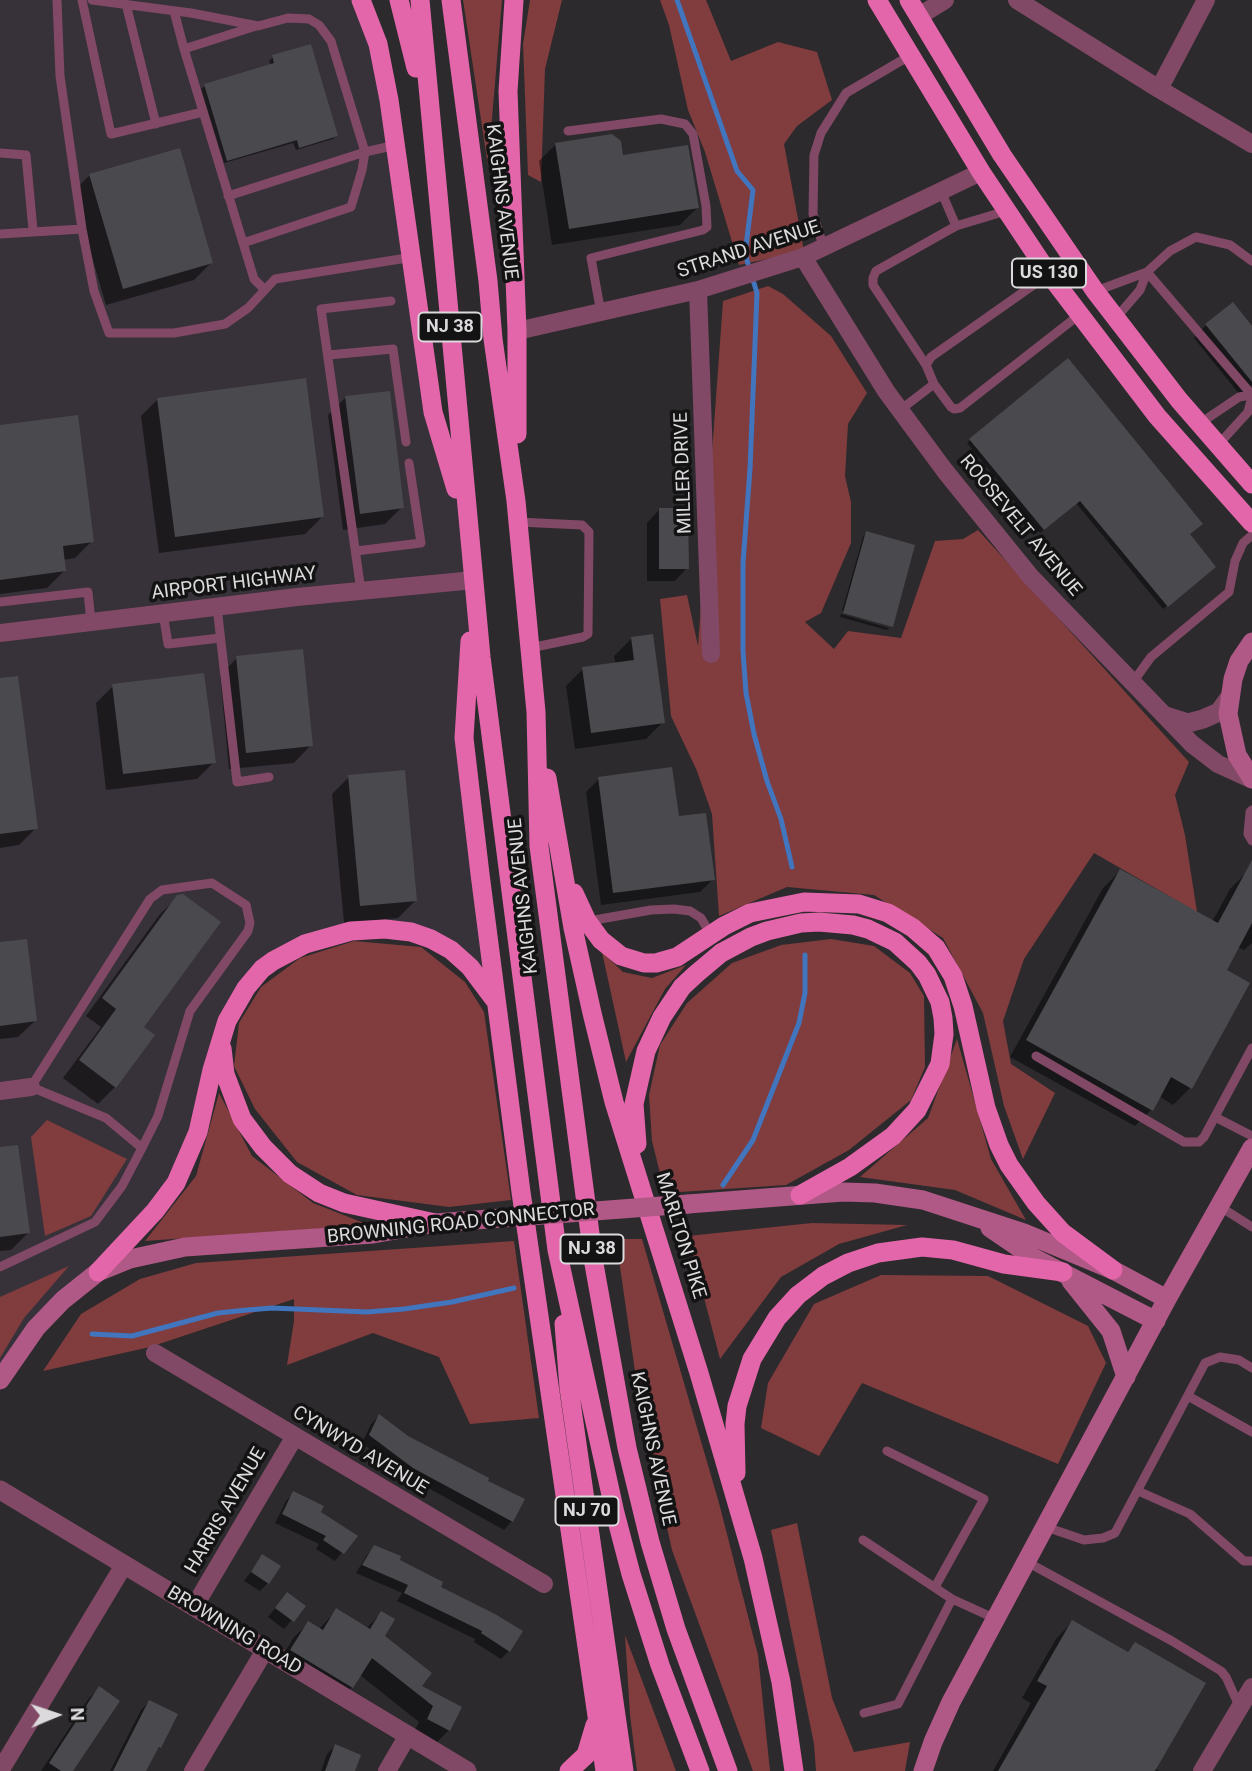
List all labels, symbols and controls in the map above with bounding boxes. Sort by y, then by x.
street label: KAIGHNS AVENUE [480,123,522,281]
street label: STRAND AVENUE [675,216,823,284]
road number: US 130 [1012,258,1086,288]
road number: NJ 38 [419,312,482,342]
street label: MILLER DRIVE [670,412,698,534]
street label: ROOSEVELT AVENUE [954,451,1086,601]
street label: AIRPORT HIGHWAY [150,563,318,605]
street label: KAIGHNS AVENUE [504,817,544,975]
street label: MARLTON PIKE [650,1170,710,1302]
street label: BROWNING ROAD CONNECTOR [326,1199,596,1249]
road number: NJ 38 [560,1234,624,1264]
street label: KAIGHNS AVENUE [625,1370,679,1528]
street label: CYNWYD AVENUE [288,1402,432,1500]
street label: HARRIS AVENUE [181,1444,271,1578]
road number: NJ 70 [556,1496,618,1526]
street label: BROWNING ROAD [163,1582,305,1680]
north arrow [21,1680,91,1750]
text: N [66,1707,89,1721]

